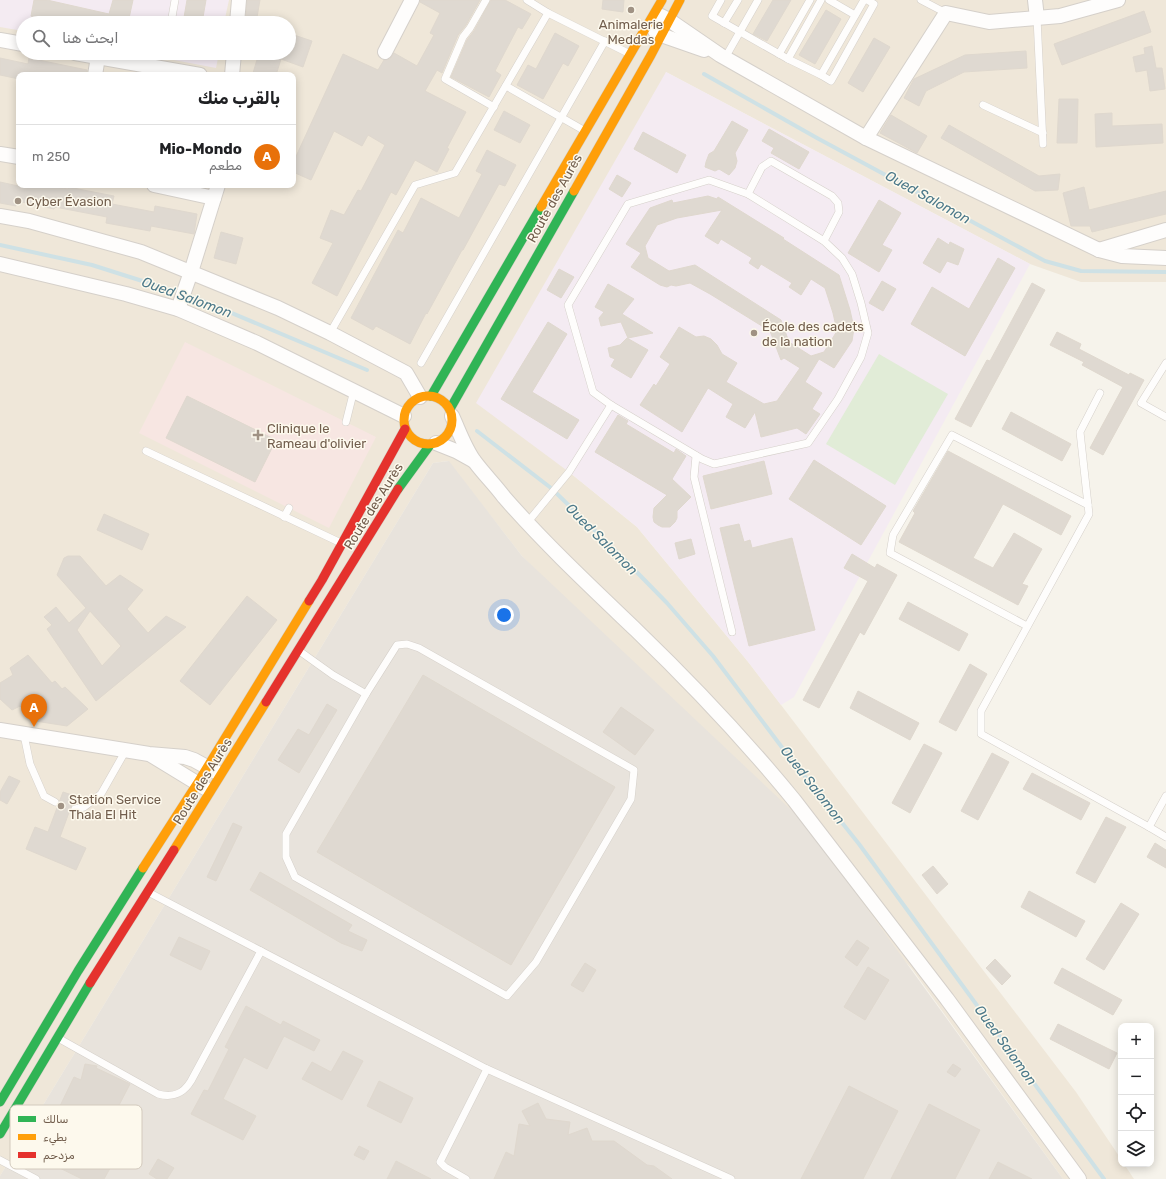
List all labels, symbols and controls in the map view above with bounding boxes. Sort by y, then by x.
marker: Animalerie Meddas [626,5,636,15]
search box [16,16,296,60]
place label: Animalerie Meddas [599,17,663,47]
icon: search [30,27,52,49]
text: ابحث هنا [62,29,119,47]
text: بالقرب منك [198,88,280,108]
text: Mio-Mondo [159,140,242,158]
text: 250 m [32,149,70,164]
text: A [262,149,272,164]
street label: Route des Aurès [524,151,585,245]
text: مطعم [209,158,242,173]
water label: Oued Salomon [882,167,973,228]
place label: Cyber Évasion [26,194,112,209]
marker: Cyber Évasion [13,196,23,206]
water label: Oued Salomon [139,273,234,322]
place label: École des cadets de la nation [762,319,864,349]
marker: École des cadets de la nation [749,328,759,338]
place label: Clinique le Rameau d'olivier [267,421,366,451]
marker: Clinique le Rameau d'olivier [252,429,264,441]
street label: Route des Aurès [341,460,406,552]
water label: Oued Salomon [562,500,641,579]
your location [494,605,514,625]
pin: A [21,694,47,727]
street label: Route des Aurès [170,735,235,827]
water label: Oued Salomon [777,743,848,828]
place label: Station Service Thala El Hit [69,792,161,822]
marker: Station Service Thala El Hit [56,801,66,811]
water label: Oued Salomon [971,1002,1040,1089]
map controls [1118,1023,1154,1167]
button: + [1118,1023,1154,1059]
button: − [1118,1059,1154,1095]
button: locate [1118,1095,1154,1131]
legend [10,1105,142,1169]
text: سالك [43,1113,68,1126]
text: بطيء [43,1131,67,1146]
button: layers [1118,1131,1154,1167]
text: مزدحم [43,1149,75,1163]

